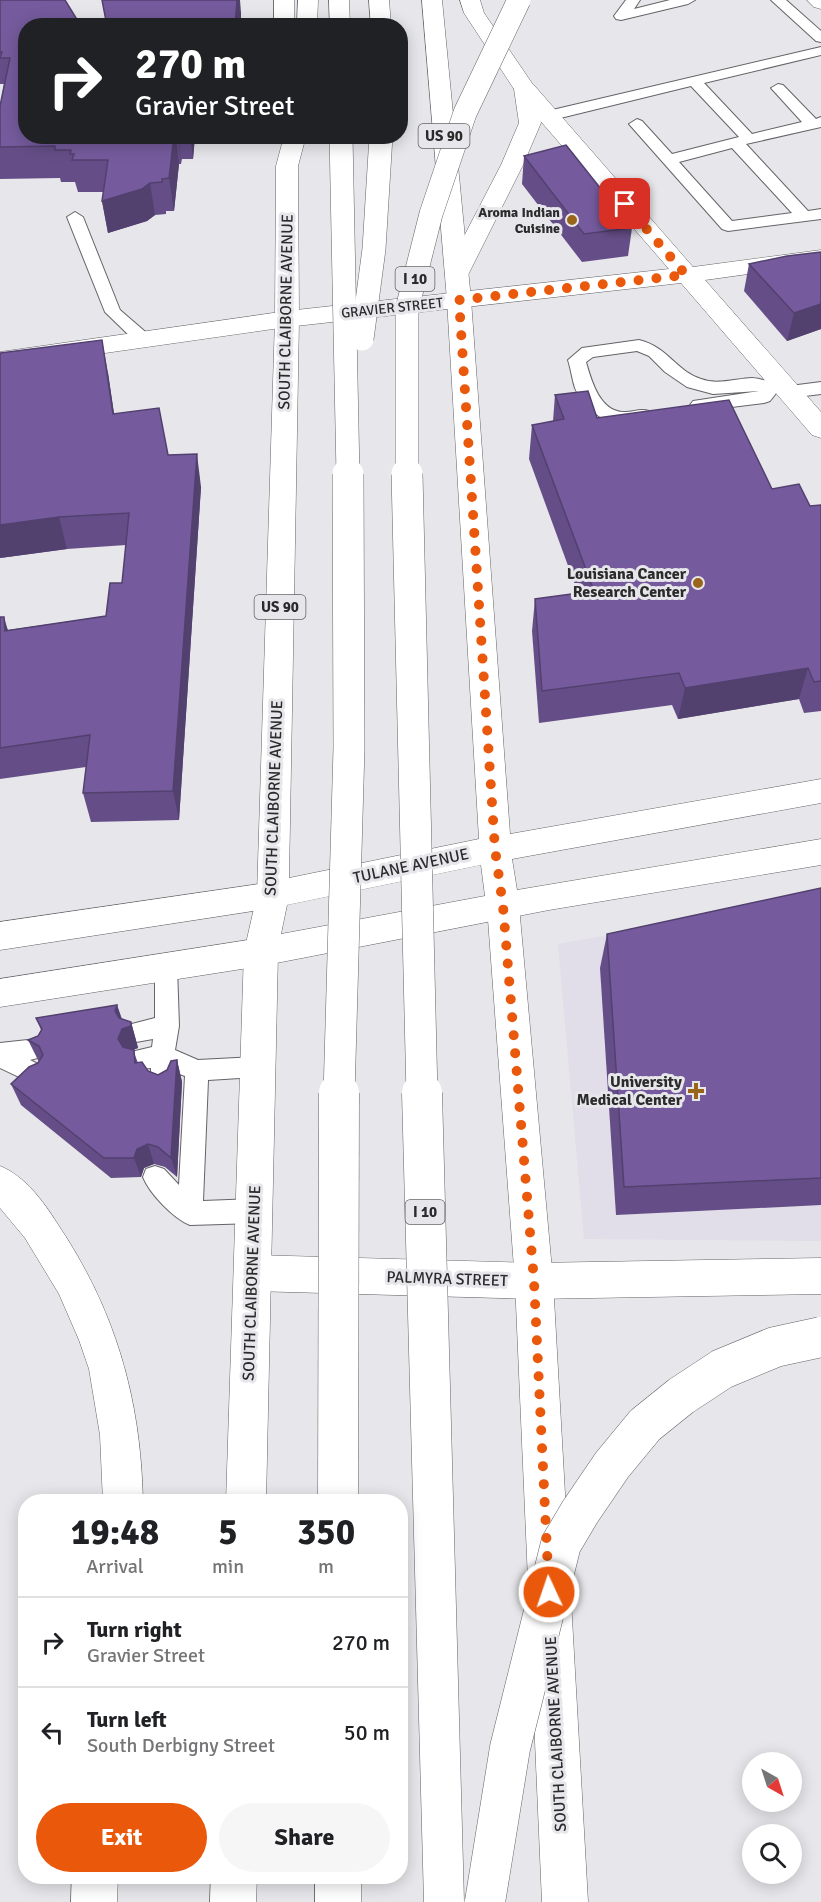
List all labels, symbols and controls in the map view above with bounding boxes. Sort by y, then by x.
text: 270 m [135,39,246,90]
icon: right [36,42,114,120]
text: Gravier Street [135,90,294,123]
road number: US 90 [418,124,470,148]
pin [599,178,650,229]
icon: arrive [608,187,641,220]
place label: Aroma Indian Cuisine [478,204,560,237]
marker: Aroma Indian Cuisine [565,213,579,227]
street label: SOUTH CLAIBORNE AVENUE [274,214,298,410]
road number: I 10 [396,267,434,291]
street label: GRAVIER STREET [340,294,444,322]
place label: Louisiana Cancer Research Center [567,564,687,602]
marker: Louisiana Cancer Research Center [691,576,705,590]
road number: US 90 [254,595,306,619]
street label: SOUTH CLAIBORNE AVENUE [261,700,287,896]
street label: TULANE AVENUE [351,844,471,888]
place label: University Medical Center [576,1072,683,1110]
marker: University Medical Center [687,1082,705,1100]
street label: SOUTH CLAIBORNE AVENUE [239,1185,265,1381]
road number: I 10 [406,1200,444,1224]
street label: PALMYRA STREET [386,1267,508,1291]
text: 19:48 [71,1510,159,1555]
text: 5 [218,1510,238,1555]
text: 350 [297,1510,355,1555]
text: Arrival [86,1554,144,1579]
text: min [212,1554,244,1579]
text: m [318,1554,334,1579]
position arrow [517,1560,581,1624]
text: Turn right [87,1616,182,1643]
icon: right [36,1626,69,1659]
text: 270 m [332,1629,390,1656]
street label: SOUTH CLAIBORNE AVENUE [541,1636,571,1832]
text: Gravier Street [87,1643,205,1668]
text: Turn left [87,1706,167,1733]
icon: left [36,1716,69,1749]
text: 50 m [344,1719,390,1746]
text: South Derbigny Street [87,1733,275,1758]
north arrow [742,1752,802,1812]
map controls [742,1752,802,1884]
button: Exit [36,1803,207,1872]
button: Share [219,1803,390,1872]
button: search [742,1824,802,1884]

